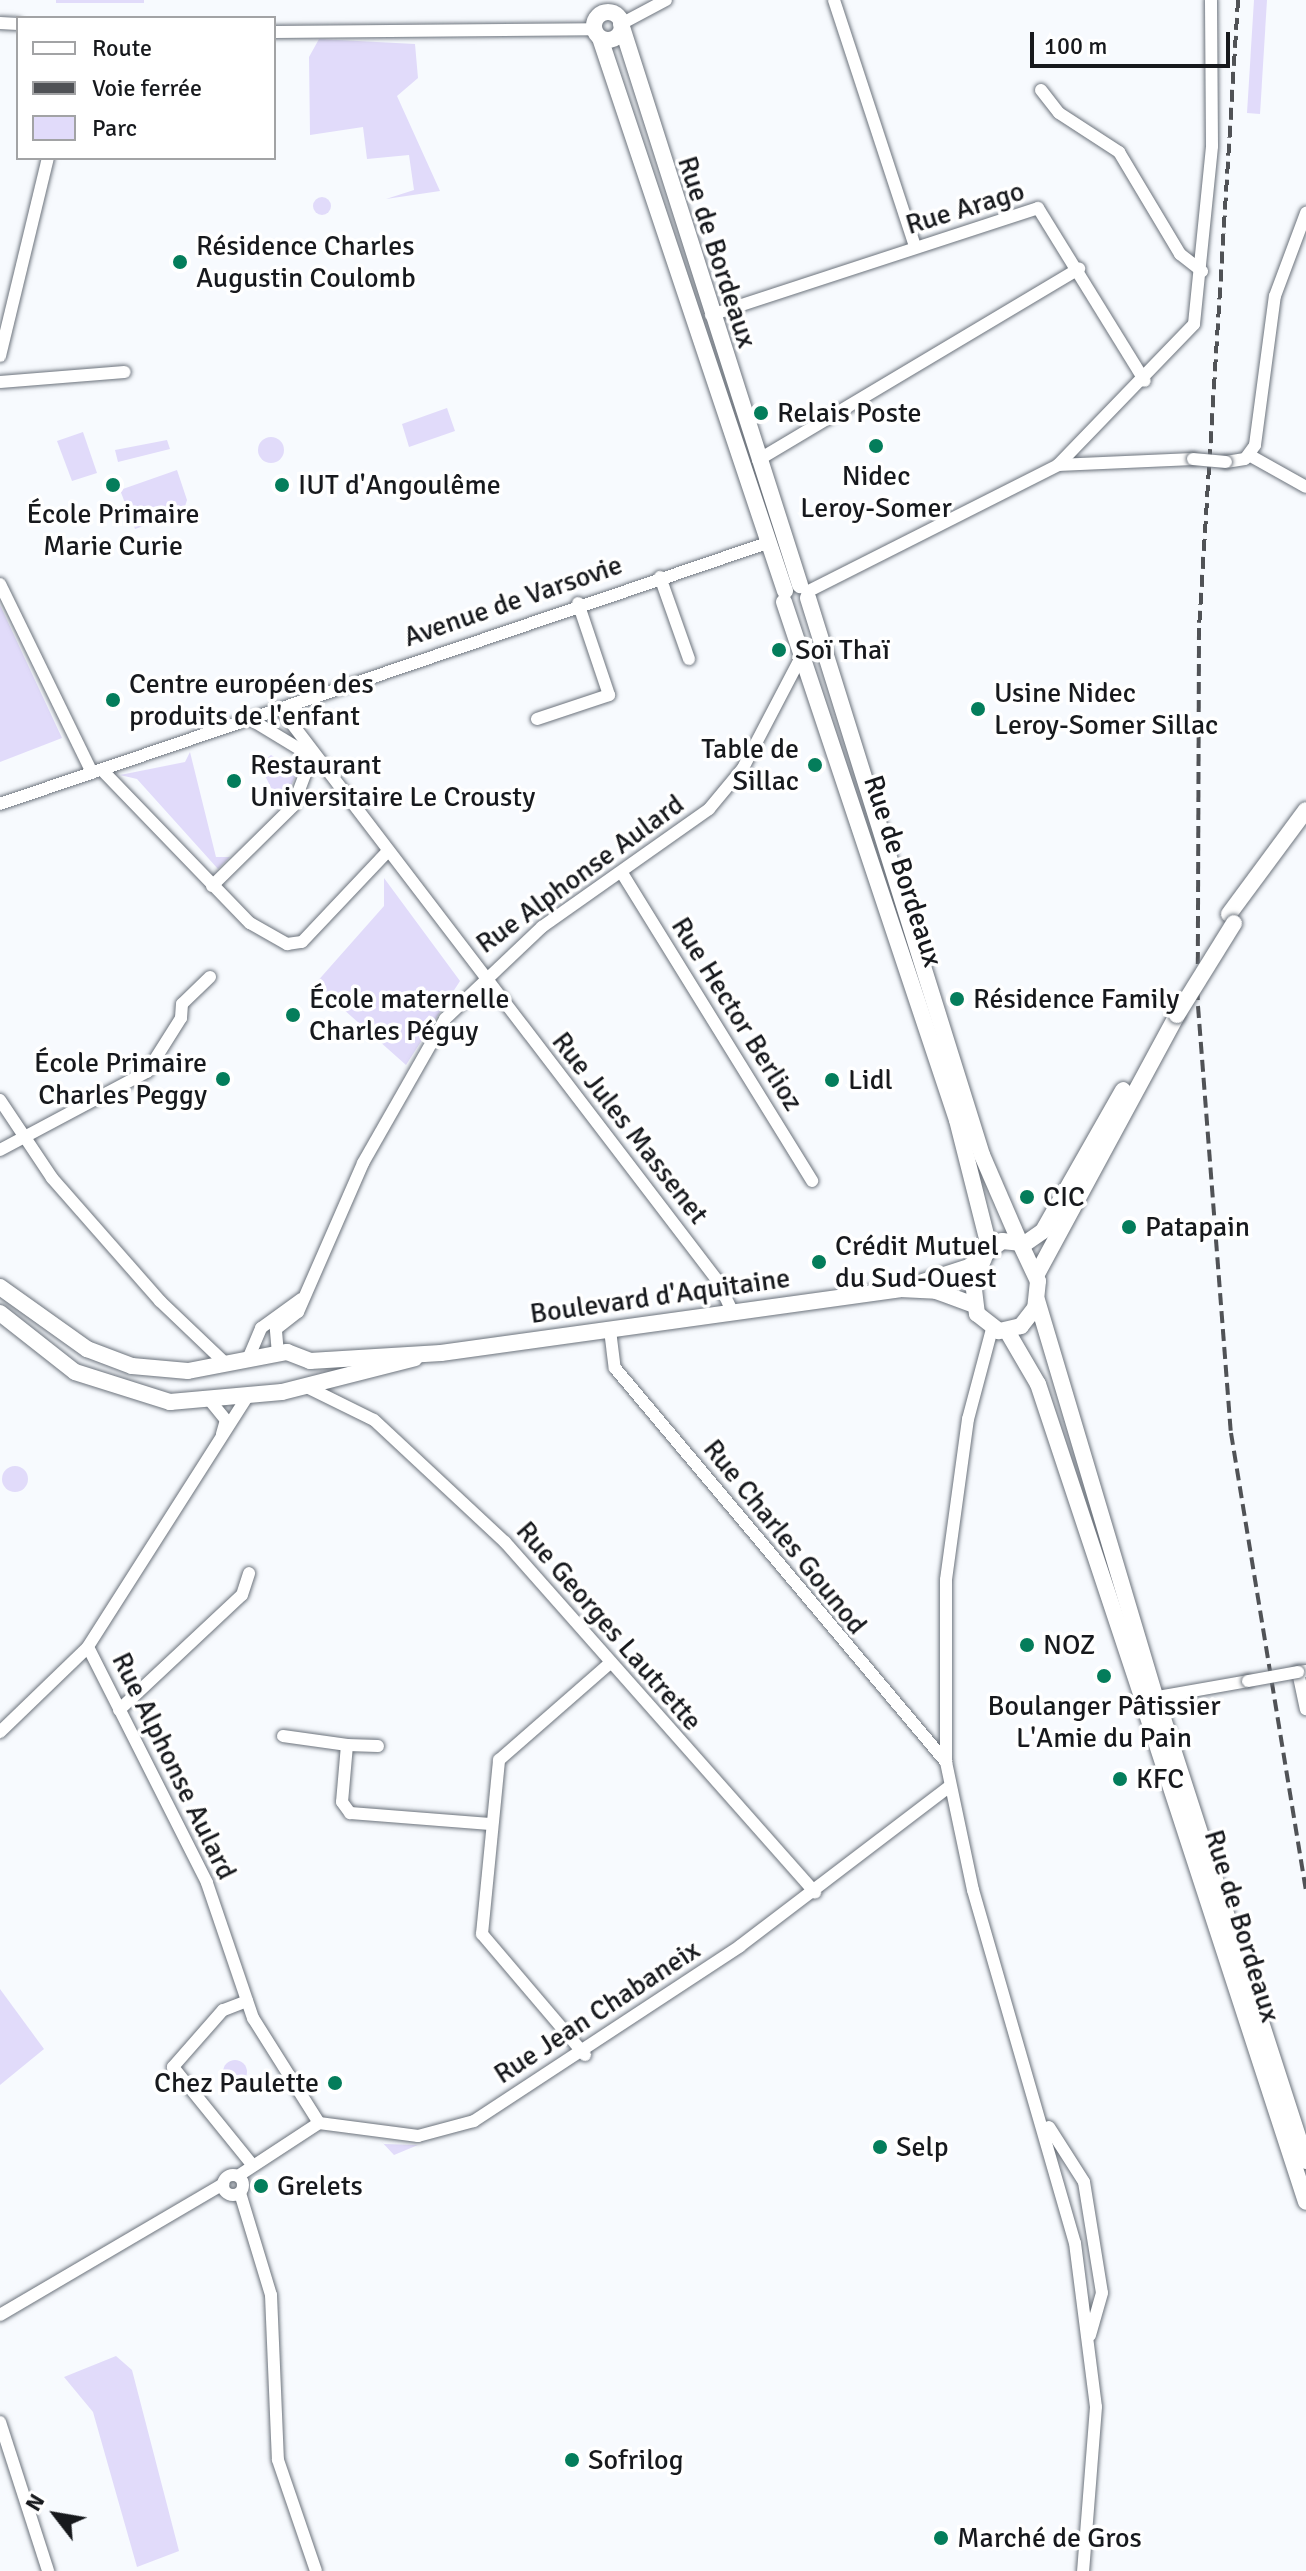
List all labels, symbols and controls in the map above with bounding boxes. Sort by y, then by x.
legend [16,16,276,160]
scale bar [1034,16,1234,66]
text: 100 m [1044,31,1107,61]
text: Route [92,33,152,63]
text: Voie ferrée [92,73,202,103]
text: Parc [92,113,137,143]
street label: Rue de Bordeaux [670,152,764,352]
street label: Rue Arago [902,174,1028,242]
place label: Résidence Charles Augustin Coulomb [196,229,416,295]
marker: Résidence Charles Augustin Coulomb [171,253,189,271]
place label: Relais Poste [777,396,921,430]
marker: Relais Poste [752,404,770,422]
marker: Nidec Leroy-Somer [867,437,885,455]
place label: Nidec Leroy-Somer [800,459,952,525]
place label: IUT d'Angoulême [298,468,501,502]
marker: École Primaire Marie Curie [104,476,122,494]
marker: IUT d'Angoulême [273,476,291,494]
place label: École Primaire Marie Curie [26,497,200,563]
street label: Avenue de Varsovie [399,548,627,654]
place label: Soï Thaï [795,633,890,667]
marker: Soï Thaï [770,641,788,659]
place label: Centre européen des produits de l'enfant [129,667,374,733]
place label: Usine Nidec Leroy-Somer Sillac [994,676,1218,742]
marker: Centre européen des produits de l'enfant [104,691,122,709]
marker: Usine Nidec Leroy-Somer Sillac [969,700,987,718]
place label: Table de Sillac [701,732,799,798]
place label: Restaurant Universitaire Le Crousty [250,748,535,814]
marker: Table de Sillac [806,756,824,774]
street label: Rue de Bordeaux [856,771,950,971]
marker: Restaurant Universitaire Le Crousty [225,772,243,790]
street label: Rue Alphonse Aulard [470,787,690,961]
street label: Rue Hector Berlioz [664,911,810,1117]
place label: École maternelle Charles Péguy [309,982,509,1048]
place label: Résidence Family [973,982,1179,1016]
marker: Résidence Family [948,990,966,1008]
marker: École maternelle Charles Péguy [284,1006,302,1024]
street label: Rue Jules Massenet [545,1025,715,1231]
place label: École Primaire Charles Peggy [34,1046,207,1112]
place label: Lidl [848,1063,893,1097]
marker: École Primaire Charles Peggy [214,1070,232,1088]
marker: Lidl [823,1071,841,1089]
place label: CIC [1043,1180,1085,1214]
marker: CIC [1018,1188,1036,1206]
place label: Patapain [1145,1210,1250,1244]
marker: Patapain [1120,1218,1138,1236]
place label: Crédit Mutuel du Sud-Ouest [835,1229,999,1295]
marker: Crédit Mutuel du Sud-Ouest [810,1253,828,1271]
street label: Boulevard d'Aquitaine [528,1261,792,1331]
street label: Rue Charles Gounod [696,1433,874,1641]
street label: Rue Georges Lautrette [509,1515,709,1737]
place label: NOZ [1043,1628,1096,1662]
marker: NOZ [1018,1636,1036,1654]
street label: Rue Alphonse Aulard [104,1647,244,1885]
marker: Boulanger Pâtissier L'Amie du Pain [1095,1667,1113,1685]
place label: Boulanger Pâtissier L'Amie du Pain [987,1689,1221,1755]
place label: KFC [1136,1762,1184,1796]
marker: KFC [1111,1770,1129,1788]
street label: Rue de Bordeaux [1197,1826,1287,2026]
street label: Rue Jean Chabaneix [488,1933,706,2091]
place label: Chez Paulette [154,2066,319,2100]
marker: Chez Paulette [326,2074,344,2092]
place label: Selp [896,2130,949,2164]
marker: Selp [871,2138,889,2156]
place label: Grelets [277,2169,363,2203]
marker: Grelets [252,2177,270,2195]
place label: Sofrilog [588,2443,683,2477]
marker: Sofrilog [563,2451,581,2469]
north arrow [16,2475,96,2555]
text: N [19,2489,51,2516]
place label: Marché de Gros [957,2521,1142,2555]
marker: Marché de Gros [932,2529,950,2547]

